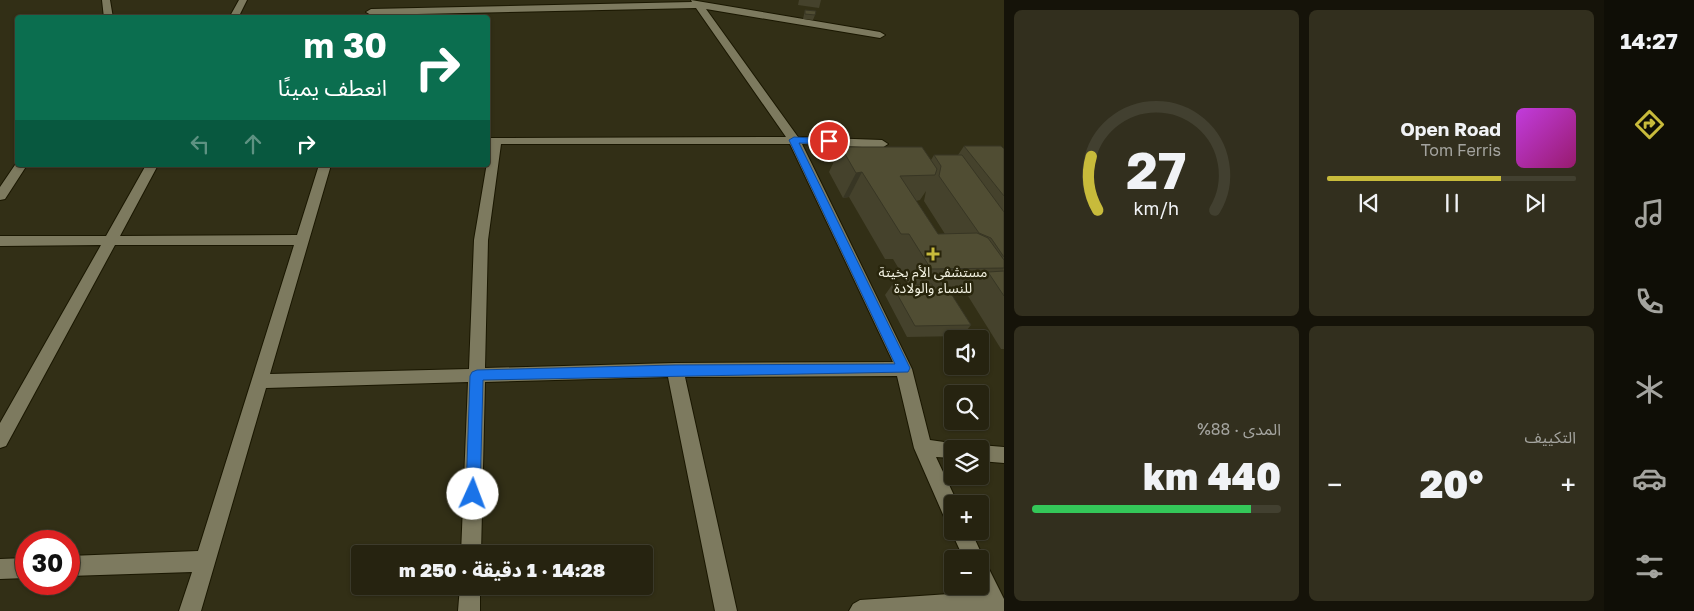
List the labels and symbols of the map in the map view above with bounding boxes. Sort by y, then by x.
pin [808,120,850,162]
marker: مستشفى الأم بخيتة للنساء والولادة [926,247,940,261]
place label: مستشفى الأم بخيتة للنساء والولادة [879,263,987,297]
position arrow [446,467,498,519]
speed limit sign: 30 [15,530,80,595]

